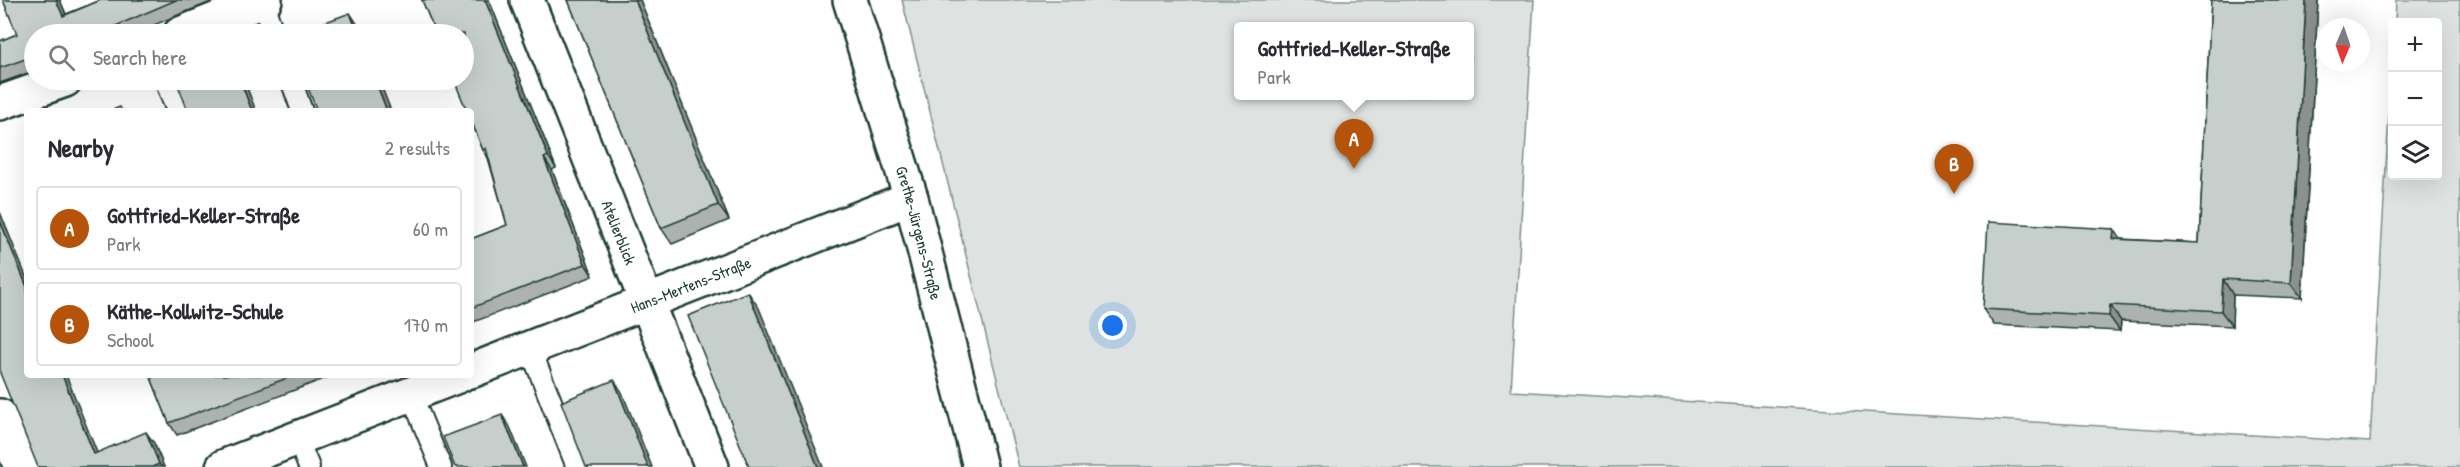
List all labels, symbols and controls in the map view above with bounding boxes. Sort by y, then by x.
north arrow [2316,18,2370,72]
map controls [2388,18,2442,180]
button: + [2388,18,2442,72]
popup [1234,22,1474,100]
search box [24,24,474,90]
text: Gottfried-Keller-Straße [1257,33,1451,63]
icon: search [45,41,78,74]
text: Search here [93,42,187,72]
text: Park [1257,63,1291,90]
button: − [2388,72,2442,126]
pin: A [1334,120,1374,169]
button: layers [2388,126,2442,180]
text: Nearby [48,130,114,165]
text: 2 results [385,134,450,161]
pin: B [1934,144,1974,194]
street label: Grethe-Jürgens-Straße [891,163,948,303]
street label: Atelierblick [596,197,642,268]
text: Gottfried-Keller-Straße [107,200,300,230]
text: A [65,215,74,242]
text: 60 m [413,215,448,242]
text: Park [107,230,140,257]
street label: Hans-Mertens-Straße [627,251,755,318]
text: Käthe-Kollwitz-Schule [107,296,284,326]
text: B [64,311,75,338]
text: 170 m [404,311,448,338]
your location [1098,311,1127,340]
text: School [107,326,154,353]

